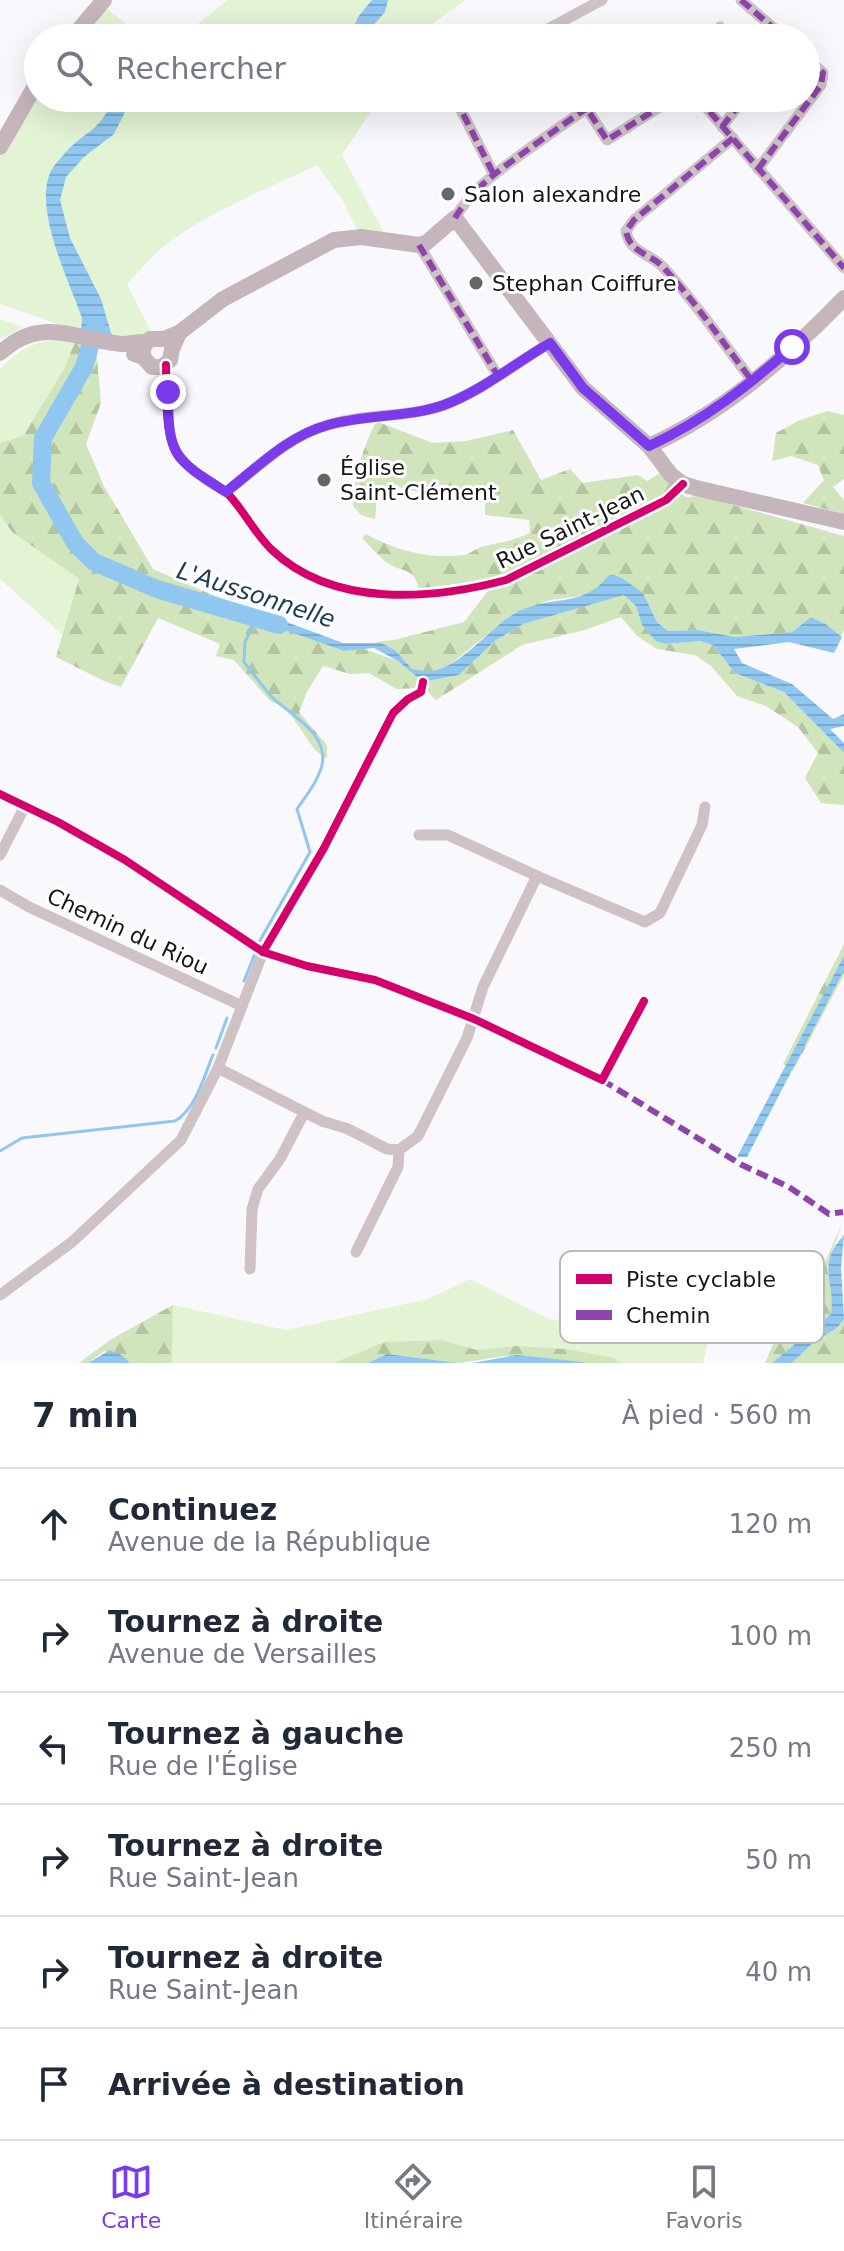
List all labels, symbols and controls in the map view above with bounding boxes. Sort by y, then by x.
search box [24,24,820,112]
icon: search [52,46,96,90]
text: Rechercher [116,51,286,86]
place label: Salon alexandre [464,182,641,207]
marker: Salon alexandre [439,185,457,203]
place label: Stephan Coiffure [492,271,677,296]
marker: Stephan Coiffure [467,274,485,292]
route start [774,329,810,365]
route end [150,374,186,410]
place label: Église Saint-Clément [340,455,497,505]
marker: Église Saint-Clément [315,471,333,489]
street label: Rue Saint-Jean [492,481,648,574]
water label: L'Aussonnelle [173,556,339,634]
street label: Chemin du Riou [43,883,212,980]
legend [560,1251,824,1343]
text: Piste cyclable [626,1267,776,1292]
text: Chemin [626,1303,710,1328]
text: 7 min [32,1395,139,1435]
text: À pied · 560 m [622,1400,812,1430]
text: Continuez [108,1492,277,1527]
icon: ahead [32,1502,76,1546]
text: 120 m [729,1509,812,1539]
text: Avenue de la République [108,1527,431,1557]
text: Tournez à droite [108,1604,383,1639]
icon: right [32,1614,76,1658]
text: 100 m [729,1621,812,1651]
text: Avenue de Versailles [108,1639,377,1669]
text: Tournez à gauche [108,1716,404,1751]
icon: left [32,1726,76,1770]
text: 250 m [729,1733,812,1763]
text: Rue de l'Église [108,1751,298,1781]
text: Tournez à droite [108,1828,383,1863]
icon: right [32,1838,76,1882]
text: 50 m [745,1845,812,1875]
text: Rue Saint-Jean [108,1863,299,1893]
text: Tournez à droite [108,1940,383,1975]
icon: right [32,1950,76,1994]
text: 40 m [745,1957,812,1987]
text: Rue Saint-Jean [108,1975,299,2005]
icon: arrive [32,2062,76,2106]
text: Arrivée à destination [108,2067,465,2102]
tab: Carte [101,2160,161,2233]
tab: Itinéraire [364,2160,463,2233]
tab: Favoris [666,2160,743,2233]

